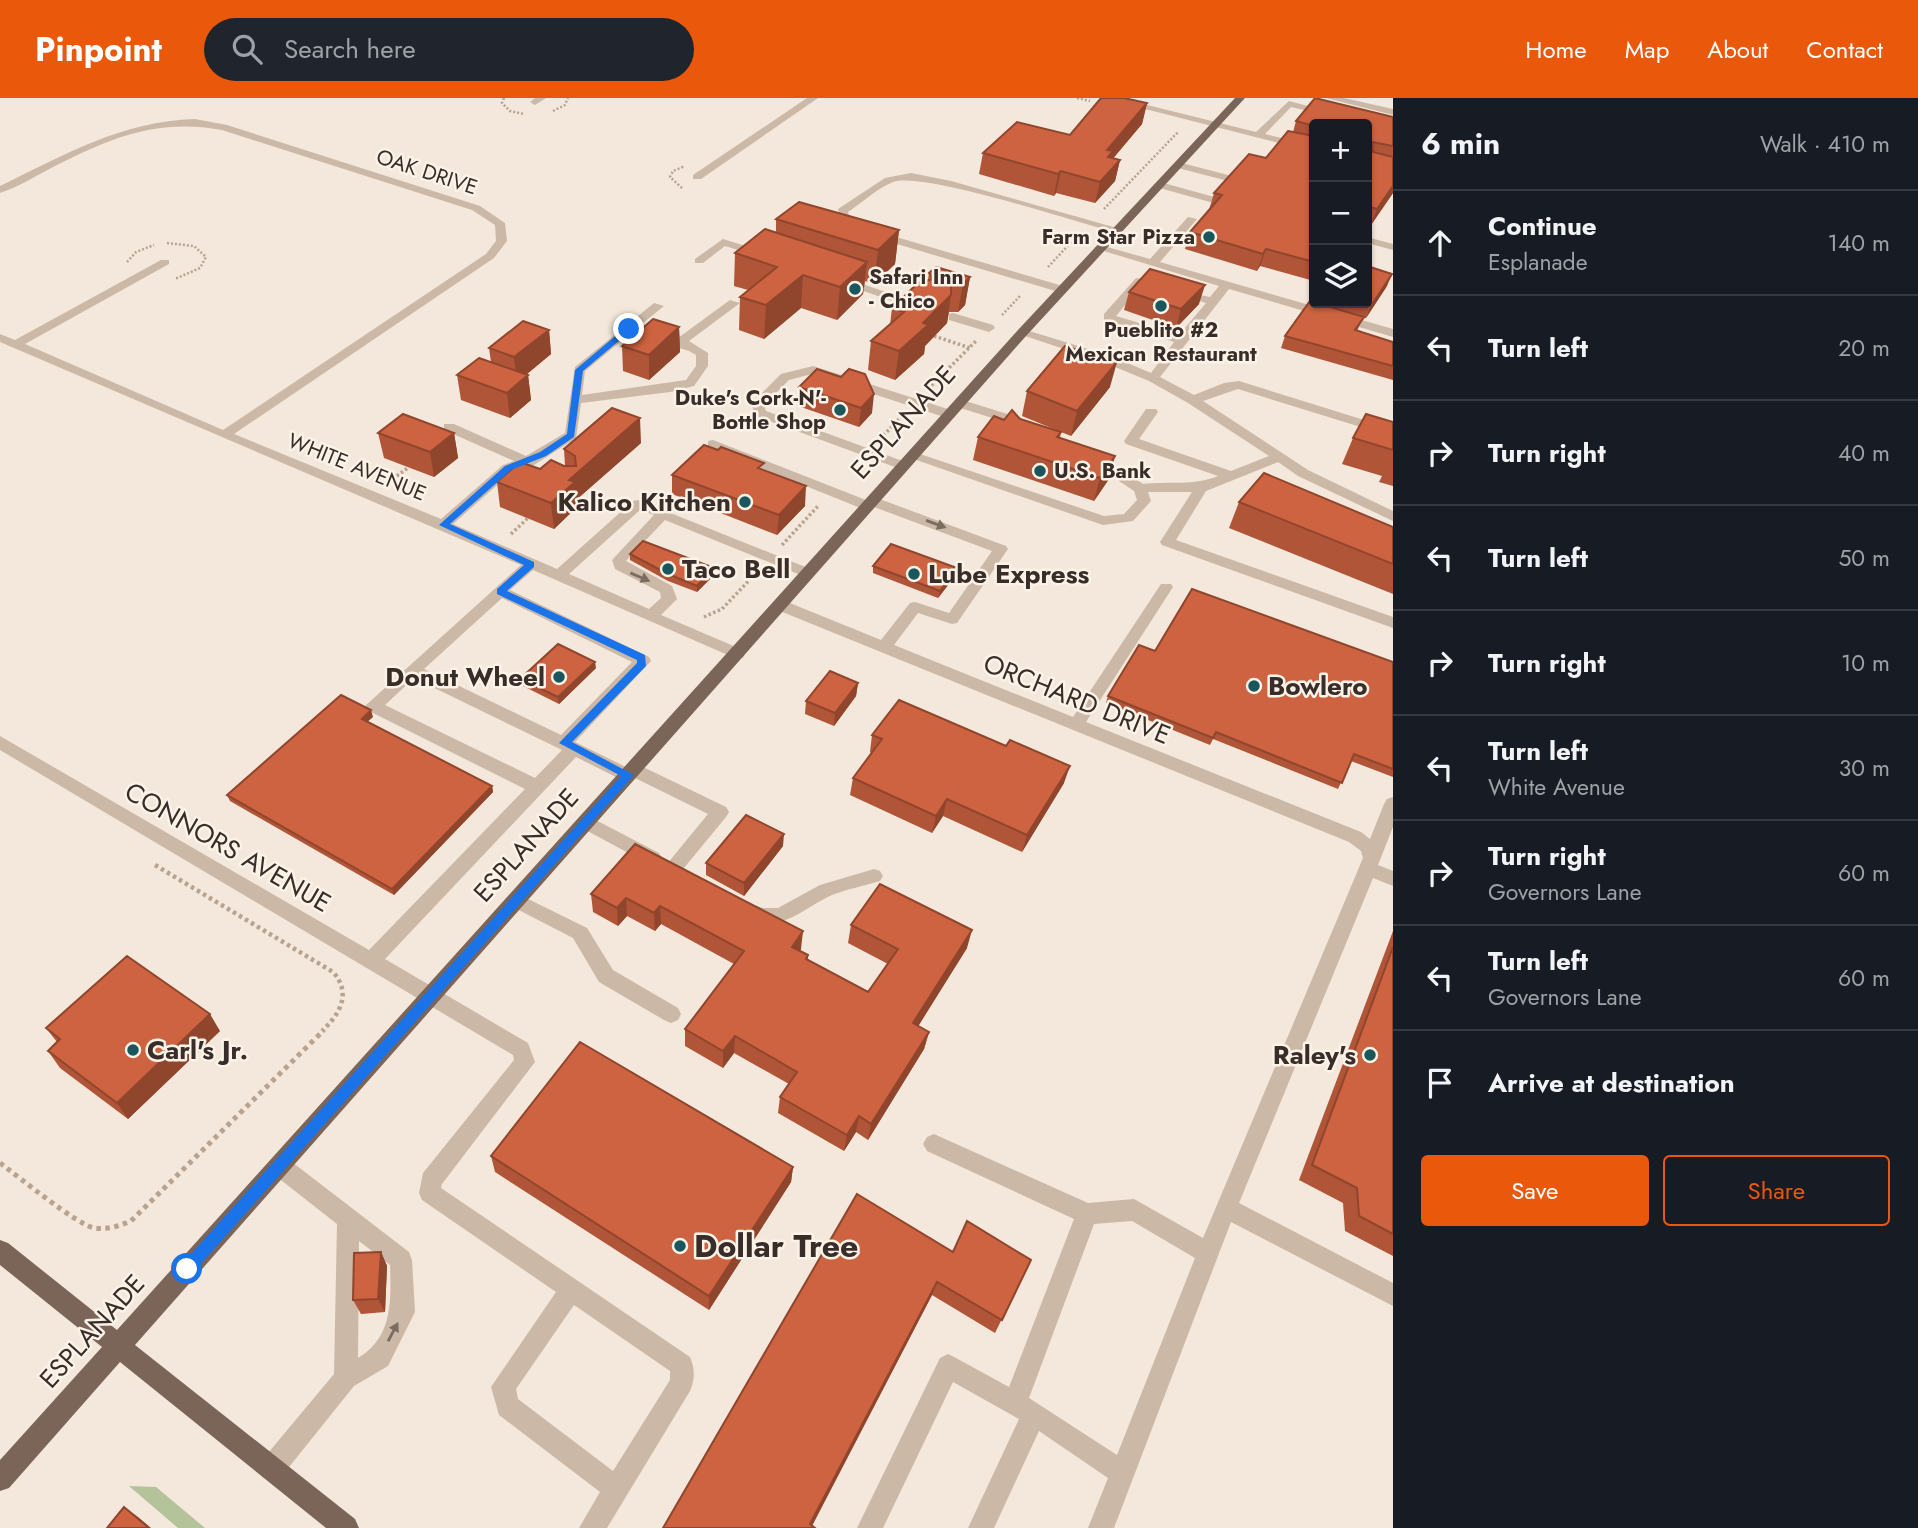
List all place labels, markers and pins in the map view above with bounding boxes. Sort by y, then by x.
place label: Farm Star Pizza [1042,222,1195,252]
marker: Farm Star Pizza [1201,229,1217,245]
place label: Safari Inn - Chico [869,262,964,316]
marker: Safari Inn - Chico [847,281,863,297]
marker: Pueblito #2 Mexican Restaurant [1153,298,1169,314]
place label: Pueblito #2 Mexican Restaurant [1065,315,1257,369]
place label: Duke's Cork-N'- Bottle Shop [675,383,826,437]
marker: Duke's Cork-N'- Bottle Shop [832,402,848,418]
place label: U.S. Bank [1054,456,1151,486]
marker: U.S. Bank [1032,463,1048,479]
place label: Kalico Kitchen [558,483,731,521]
marker: Kalico Kitchen [737,494,753,510]
place label: Taco Bell [682,550,790,588]
place label: Lube Express [928,555,1090,593]
marker: Taco Bell [660,561,676,577]
marker: Lube Express [906,566,922,582]
place label: Donut Wheel [385,658,545,696]
place label: Bowlero [1268,667,1368,705]
marker: Donut Wheel [551,669,567,685]
marker: Bowlero [1246,678,1262,694]
place label: Carl's Jr. [147,1031,248,1069]
place label: Raley's [1273,1036,1356,1074]
marker: Carl's Jr. [125,1042,141,1058]
marker: Raley's [1362,1047,1378,1063]
place label: Dollar Tree [694,1223,858,1269]
marker: Dollar Tree [672,1238,688,1254]

